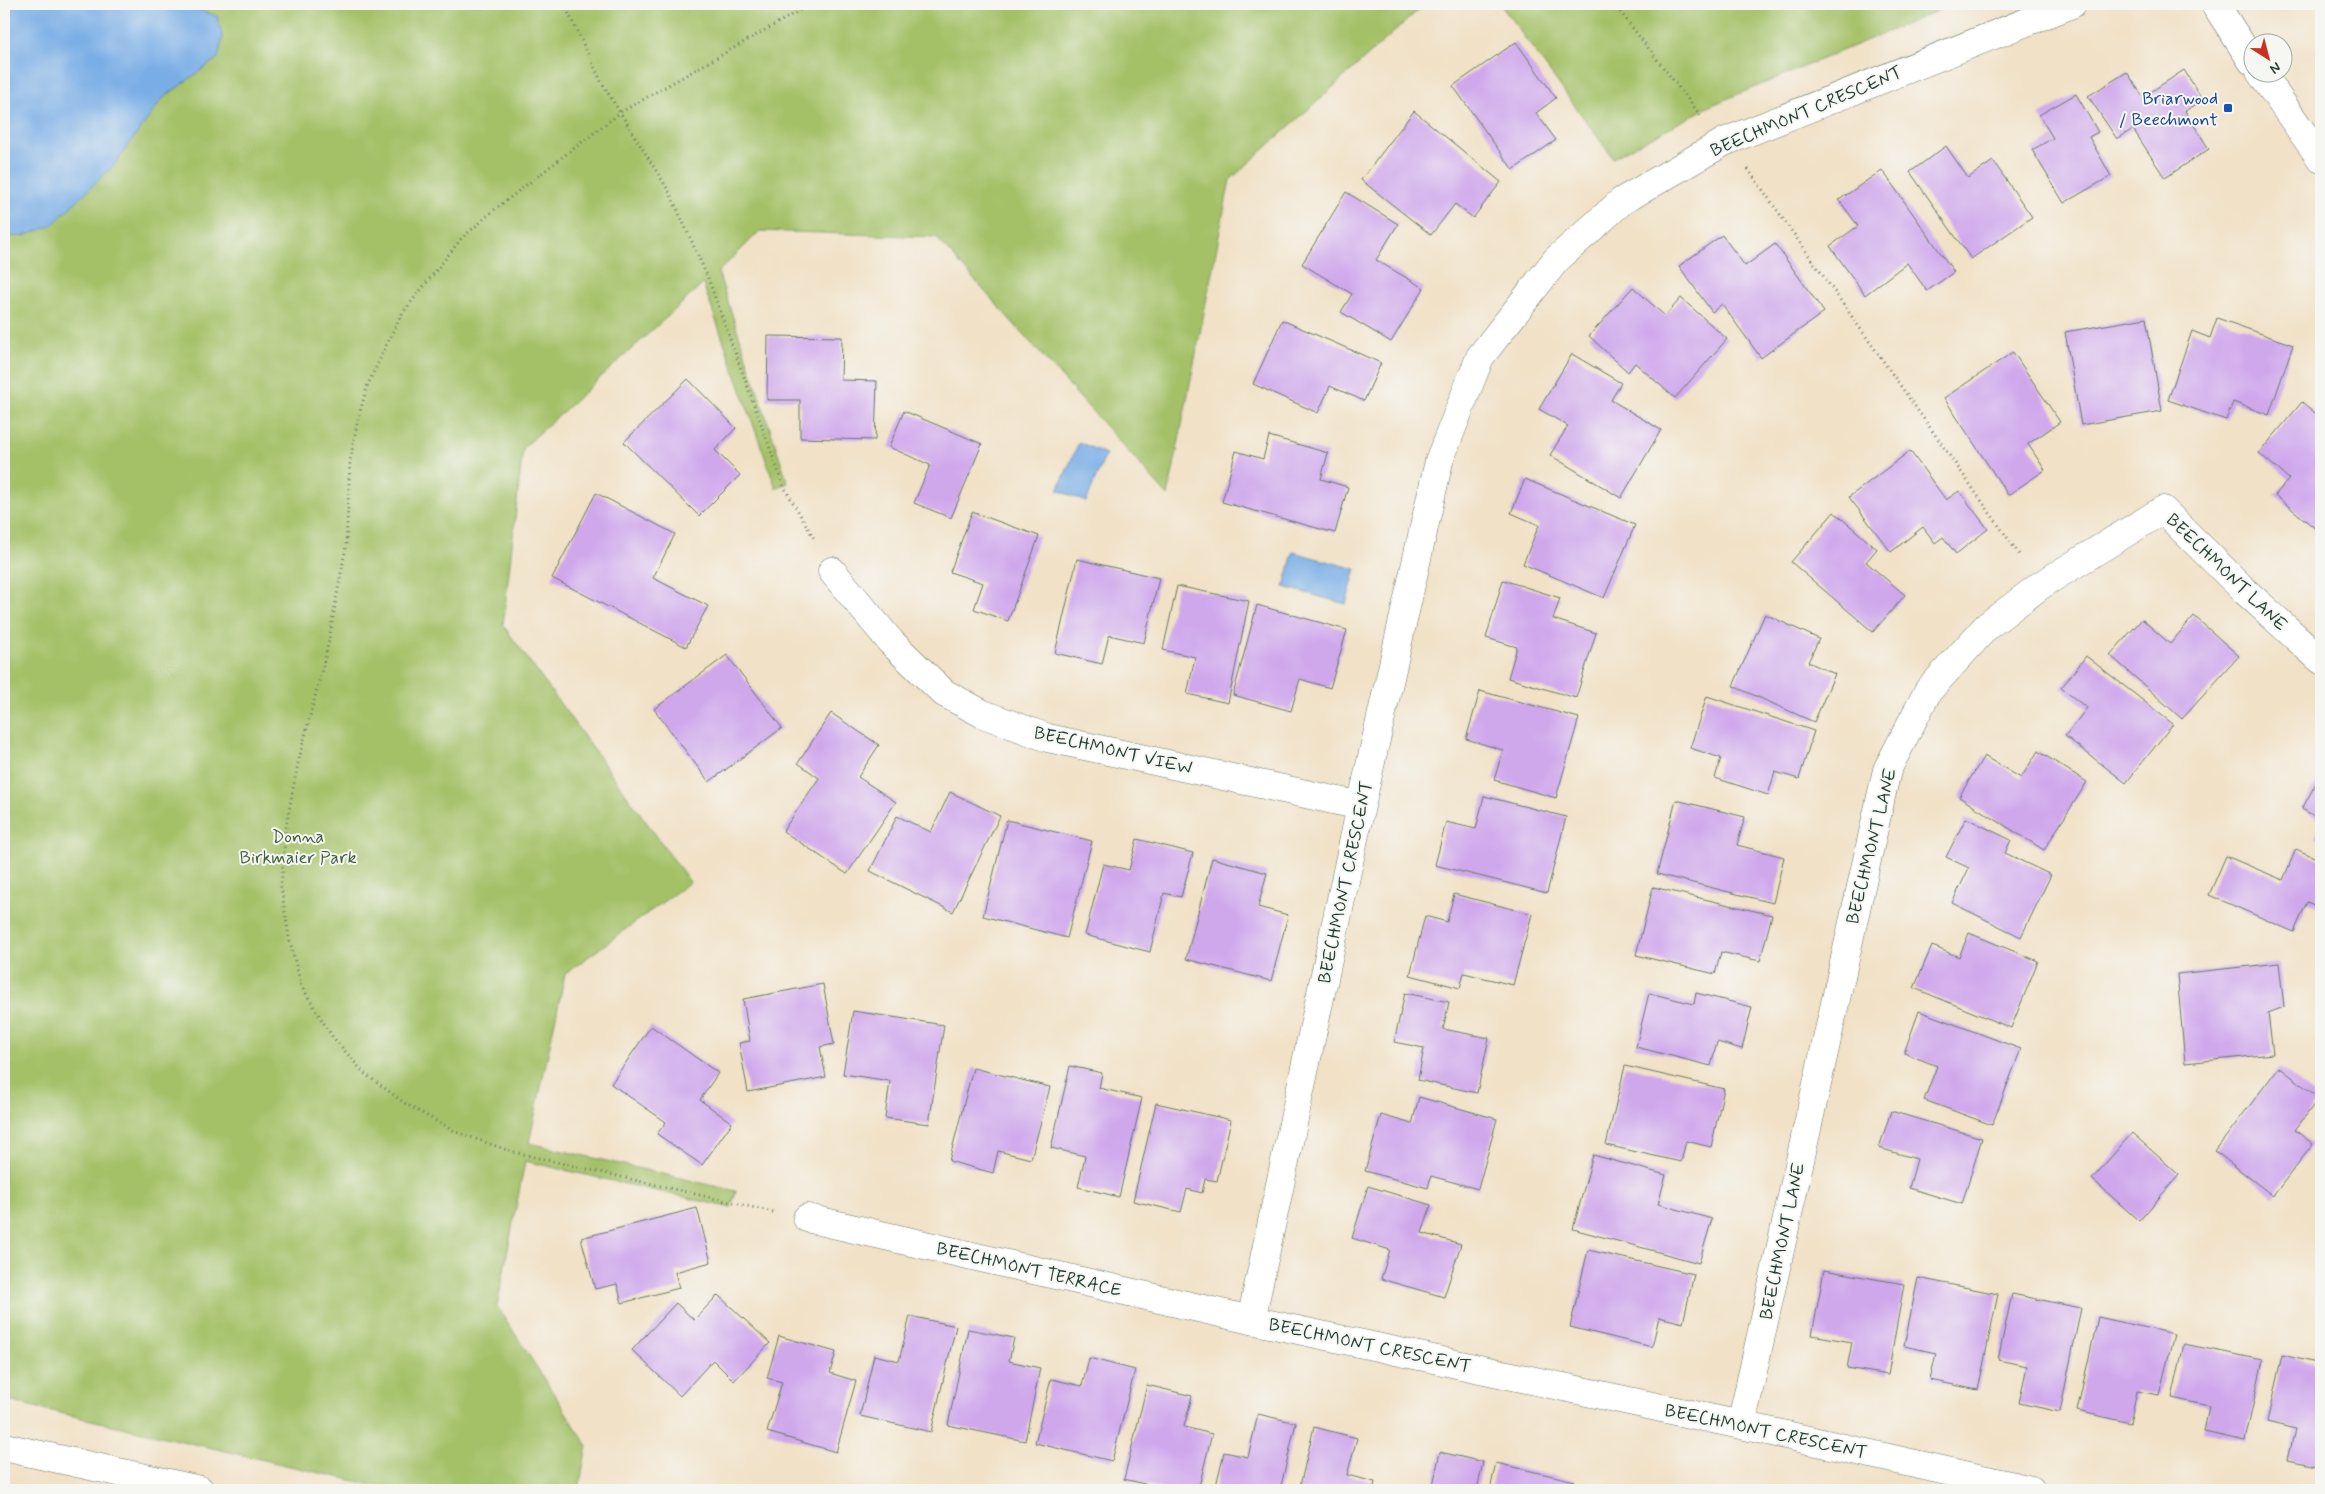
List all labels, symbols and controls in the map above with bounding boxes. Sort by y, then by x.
north arrow [2242,32,2292,82]
text: N [2266,58,2284,78]
street label: BEECHMONT CRESCENT [1707,61,1906,163]
place label: Briarwood / Beechmont [2119,87,2218,132]
marker: Briarwood / Beechmont [2222,102,2234,114]
street label: BEECHMONT LANE [2160,508,2292,637]
street label: BEECHMONT VIEW [1031,721,1194,781]
street label: BEECHMONT LANE [1841,765,1903,927]
street label: BEECHMONT CRESCENT [1313,779,1379,986]
park label: Donna Birkmaier Park [240,825,357,870]
street label: BEECHMONT LANE [1755,1160,1811,1322]
street label: BEECHMONT TERRACE [934,1237,1124,1303]
street label: BEECHMONT CRESCENT [1266,1313,1473,1379]
street label: BEECHMONT CRESCENT [1662,1399,1869,1465]

